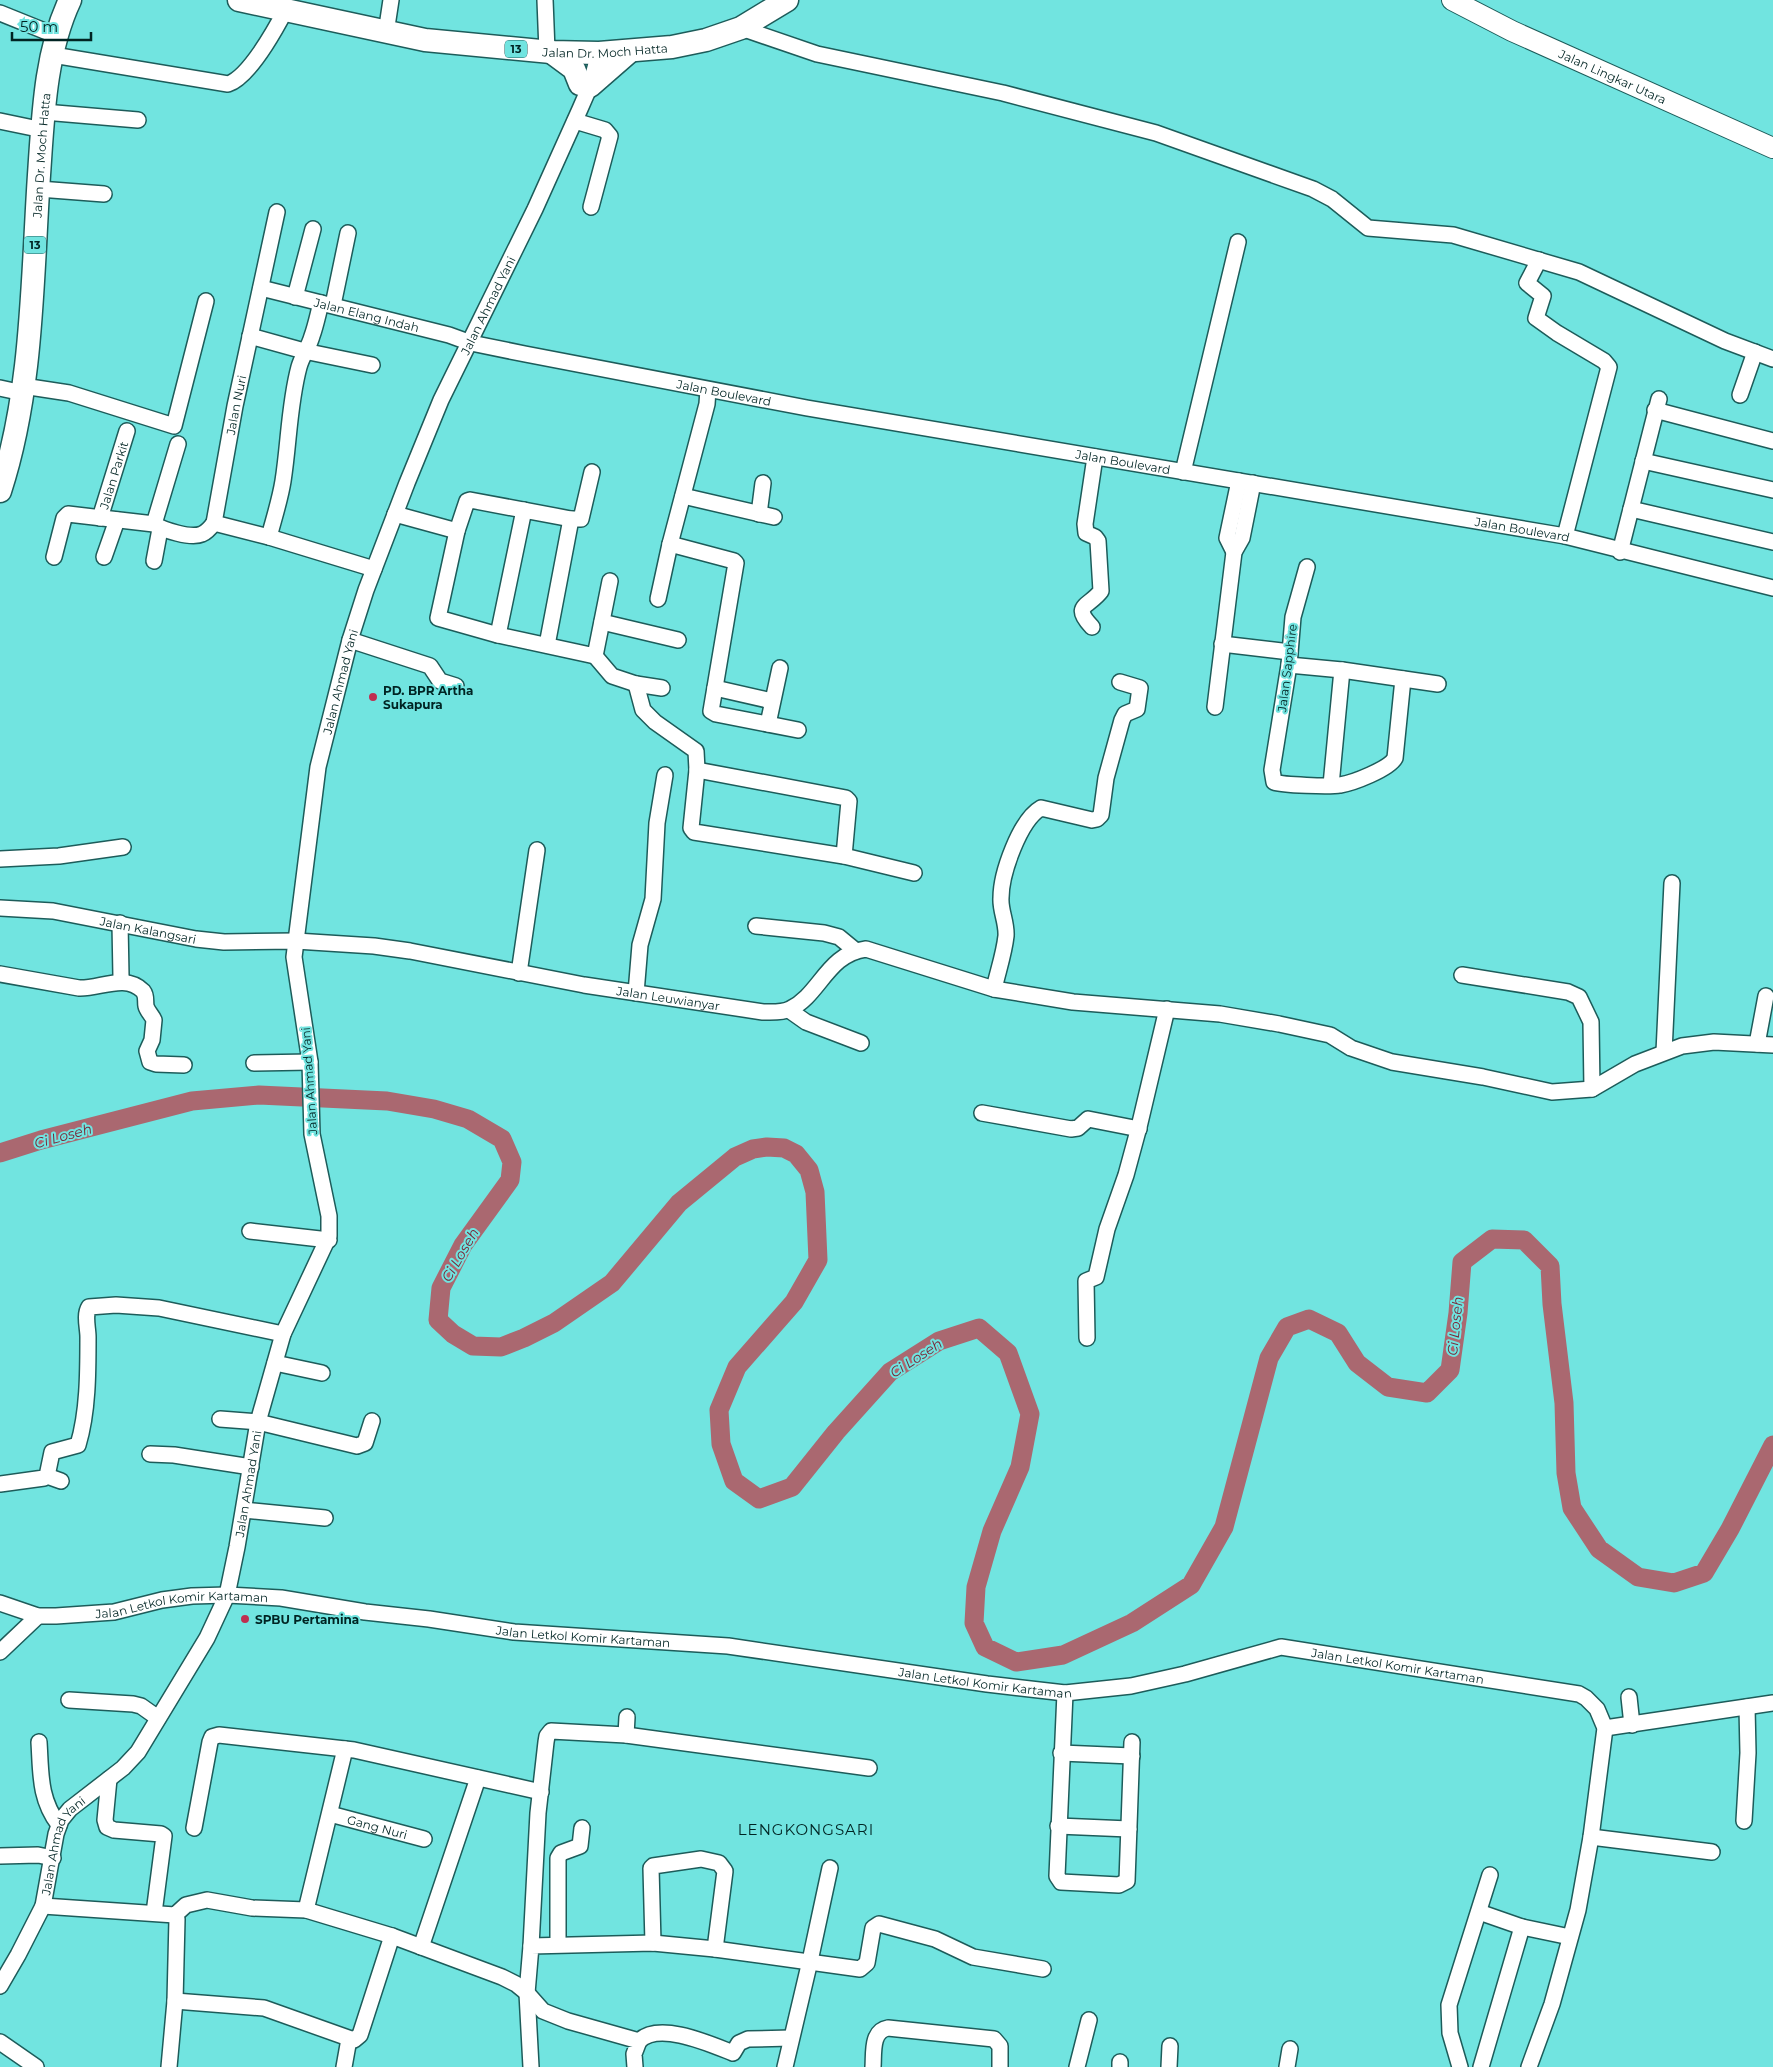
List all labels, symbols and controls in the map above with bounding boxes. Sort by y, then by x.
scale bar [12,10,91,42]
text: 50 m [20,17,58,36]
street label: Jalan Dr. Moch Hatta [541,40,668,61]
road number: 13 [505,41,527,58]
street label: Jalan Lingkar Utara [1556,45,1669,107]
street label: Jalan Dr. Moch Hatta [29,92,53,219]
road number: 13 [24,236,46,254]
street label: Jalan Ahmad Yani [457,254,518,358]
street label: Jalan Elang Indah [312,294,421,335]
street label: Jalan Nuri [222,374,249,437]
street label: Jalan Boulevard [675,376,773,409]
street label: Jalan Parkit [95,439,131,512]
street label: Jalan Boulevard [1074,446,1172,477]
street label: Jalan Boulevard [1473,513,1571,544]
street label: Jalan Sapphire [1274,623,1300,714]
street label: Jalan Ahmad Yani [319,627,361,737]
place label: PD. BPR Artha Sukapura [383,683,473,712]
marker: PD. BPR Artha Sukapura [367,691,379,703]
street label: Jalan Kalangsari [98,913,198,946]
street label: Jalan Leuwianyar [615,982,721,1013]
street label: Jalan Ahmad Yani [298,1027,320,1136]
water label: Ci Loseh [32,1120,94,1152]
water label: Ci Loseh [437,1225,483,1285]
water label: Ci Loseh [1443,1296,1467,1356]
water label: Ci Loseh [886,1334,946,1382]
street label: Jalan Ahmad Yani [231,1429,264,1539]
street label: Jalan Letkol Komir Kartaman [94,1587,269,1621]
place label: SPBU Pertamina [255,1612,359,1627]
marker: SPBU Pertamina [239,1613,251,1625]
street label: Jalan Letkol Komir Kartaman [494,1622,671,1650]
street label: Jalan Letkol Komir Kartaman [1309,1644,1485,1686]
street label: Jalan Letkol Komir Kartaman [897,1663,1073,1701]
street label: Jalan Ahmad Yani [37,1793,88,1897]
street label: Gang Nuri [346,1811,409,1842]
district label: LENGKONGSARI [738,1820,874,1839]

